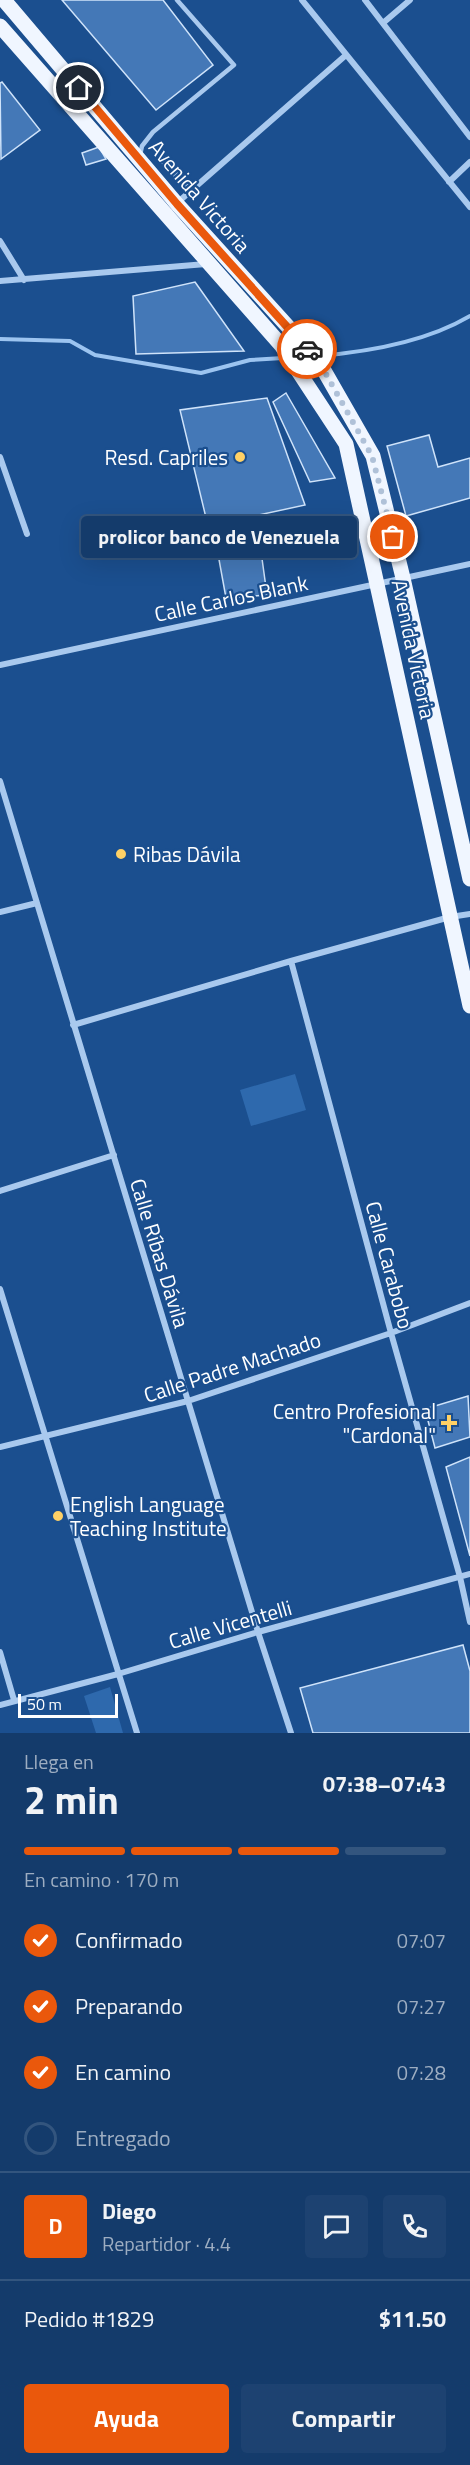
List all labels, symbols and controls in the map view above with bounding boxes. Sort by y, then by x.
pin [53,62,104,113]
icon: home [62,71,95,104]
street label: Avenida Victoria [141,132,259,260]
courier [277,319,337,379]
icon: car [291,333,324,366]
place label: Resd. Capriles [105,441,228,473]
marker: Resd. Capriles [233,450,247,464]
pin [367,511,418,562]
callout: prolicor banco de Venezuela [81,516,357,558]
icon: bag [376,520,409,553]
text: prolicor banco de Venezuela [98,521,340,552]
street label: Calle Carlos Blank [151,566,311,630]
street label: Avenida Victoria [384,576,444,722]
place label: Ribas Dávila [133,838,241,870]
marker: Ribas Dávila [114,847,128,861]
street label: Calle Ríbas Dávila [122,1174,198,1332]
street label: Calle Carabobo [358,1198,422,1332]
street label: Calle Padre Machado [139,1323,325,1411]
place label: Centro Profesional "Cardonal" [273,1395,436,1451]
marker: Centro Profesional "Cardonal" [440,1414,458,1432]
place label: English Language Teaching Institute [70,1488,227,1544]
marker: English Language Teaching Institute [51,1509,65,1523]
street label: Calle Vicentelli [165,1591,295,1657]
scale bar [18,1691,118,1718]
text: 50 m [27,1692,62,1716]
text: Llega en [24,1746,94,1777]
text: 07:38–07:43 [323,1767,446,1801]
text: 2 min [24,1770,119,1829]
text: En camino · 170 m [24,1864,179,1895]
text: Confirmado [75,1923,183,1957]
icon: check [24,1924,57,1957]
text: 07:07 [397,1925,446,1956]
text: Preparando [75,1989,183,2023]
icon: check [24,1990,57,2023]
text: 07:27 [397,1991,446,2022]
text: En camino [75,2055,171,2089]
icon: check [24,2056,57,2089]
text: 07:28 [397,2057,446,2088]
text: Entregado [75,2121,171,2155]
text: Diego [102,2194,156,2228]
button: chat [305,2195,368,2258]
button: phone [383,2195,446,2258]
text: D [48,2209,63,2243]
text: Repartidor · 4.4 [102,2228,231,2259]
text: Pedido #1829 [24,2302,154,2336]
text: $11.50 [379,2302,446,2336]
button: Ayuda [24,2384,229,2453]
button: Compartir [241,2384,446,2453]

